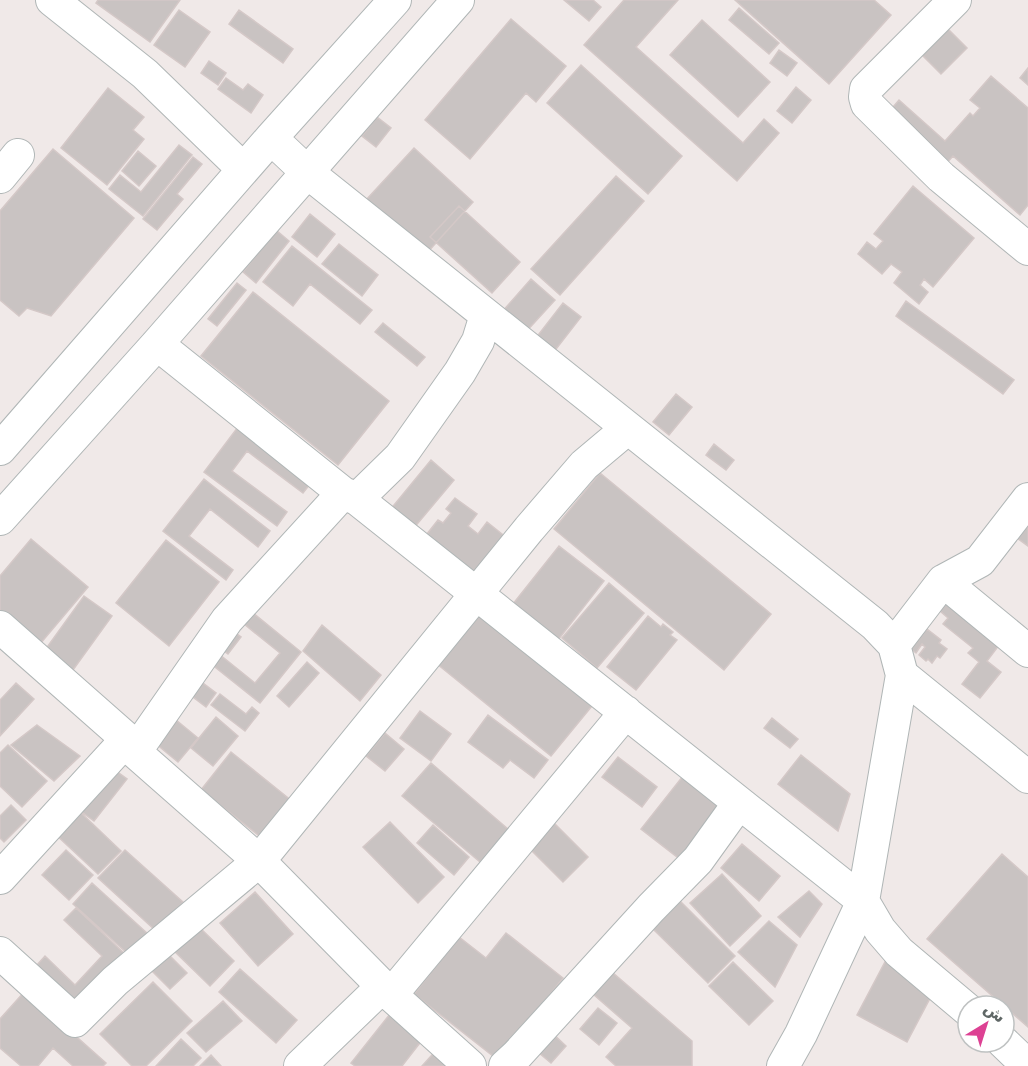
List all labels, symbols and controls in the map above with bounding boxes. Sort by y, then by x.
north arrow [956,994,1016,1054]
text: ش [980,998,1009,1027]

